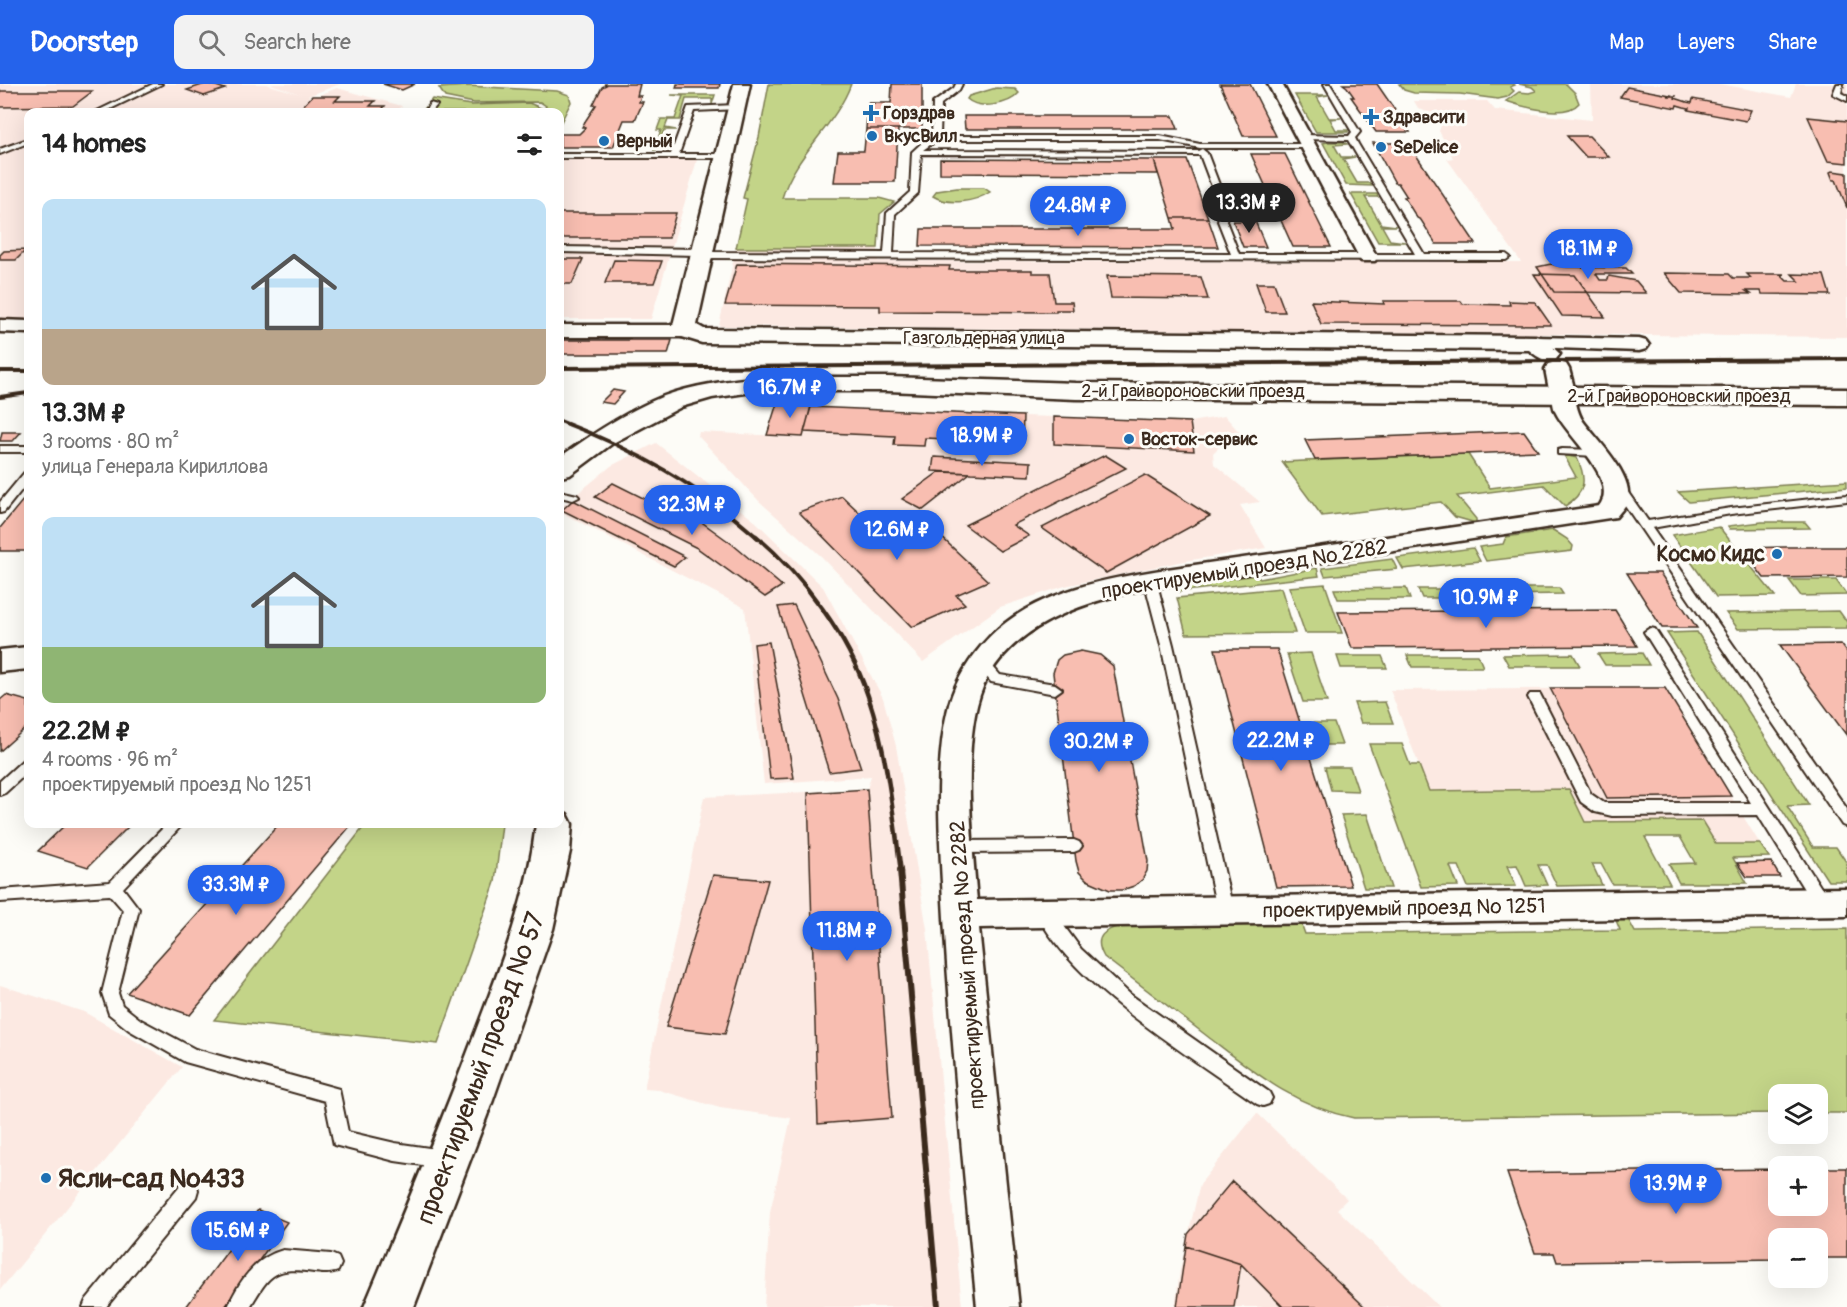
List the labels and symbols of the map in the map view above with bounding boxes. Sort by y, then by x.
place label: Горздрав [883,102,955,125]
marker: Горздрав [864,106,878,120]
place label: Здравсити [1383,106,1465,129]
marker: Здравсити [1364,110,1378,124]
place label: ВкусВилл [884,125,957,148]
marker: ВкусВилл [865,129,879,143]
place label: Верный [616,130,673,153]
marker: Верный [597,134,611,148]
place label: SeDelice [1393,136,1459,159]
marker: SeDelice [1374,140,1388,154]
pin: 13.3M ₽ [1194,183,1304,234]
pin: 24.8M ₽ [1023,186,1133,237]
pin: 18.1M ₽ [1533,229,1643,280]
street label: Газгольдерная улица [903,327,1065,350]
pin: 16.7M ₽ [735,368,845,419]
street label: 2-й Грайвороновский проезд [1081,380,1305,403]
street label: 2-й Грайвороновский проезд [1567,385,1791,408]
pin: 18.9M ₽ [927,416,1037,467]
place label: Восток-сервис [1141,428,1258,451]
marker: Восток-сервис [1122,432,1136,446]
pin: 32.3M ₽ [637,485,747,536]
pin: 12.6M ₽ [842,510,952,561]
street label: проектируемый проезд № 2282 [1099,534,1389,605]
place label: Космо Кидс [1657,541,1765,568]
marker: Космо Кидс [1770,547,1784,561]
pin: 10.9M ₽ [1431,578,1541,629]
pin: 22.2M ₽ [1226,721,1336,772]
pin: 30.2M ₽ [1044,722,1154,773]
street label: проектируемый проезд № 2282 [944,820,991,1110]
pin: 33.3M ₽ [181,865,291,916]
street label: проектируемый проезд № 1251 [1262,893,1546,924]
street label: проектируемый проезд № 57 [410,908,552,1229]
pin: 11.8M ₽ [792,911,902,962]
place label: Ясли-сад №433 [58,1163,245,1195]
pin: 13.9M ₽ [1621,1164,1731,1215]
marker: Ясли-сад №433 [39,1171,53,1185]
pin: 15.6M ₽ [183,1211,293,1262]

